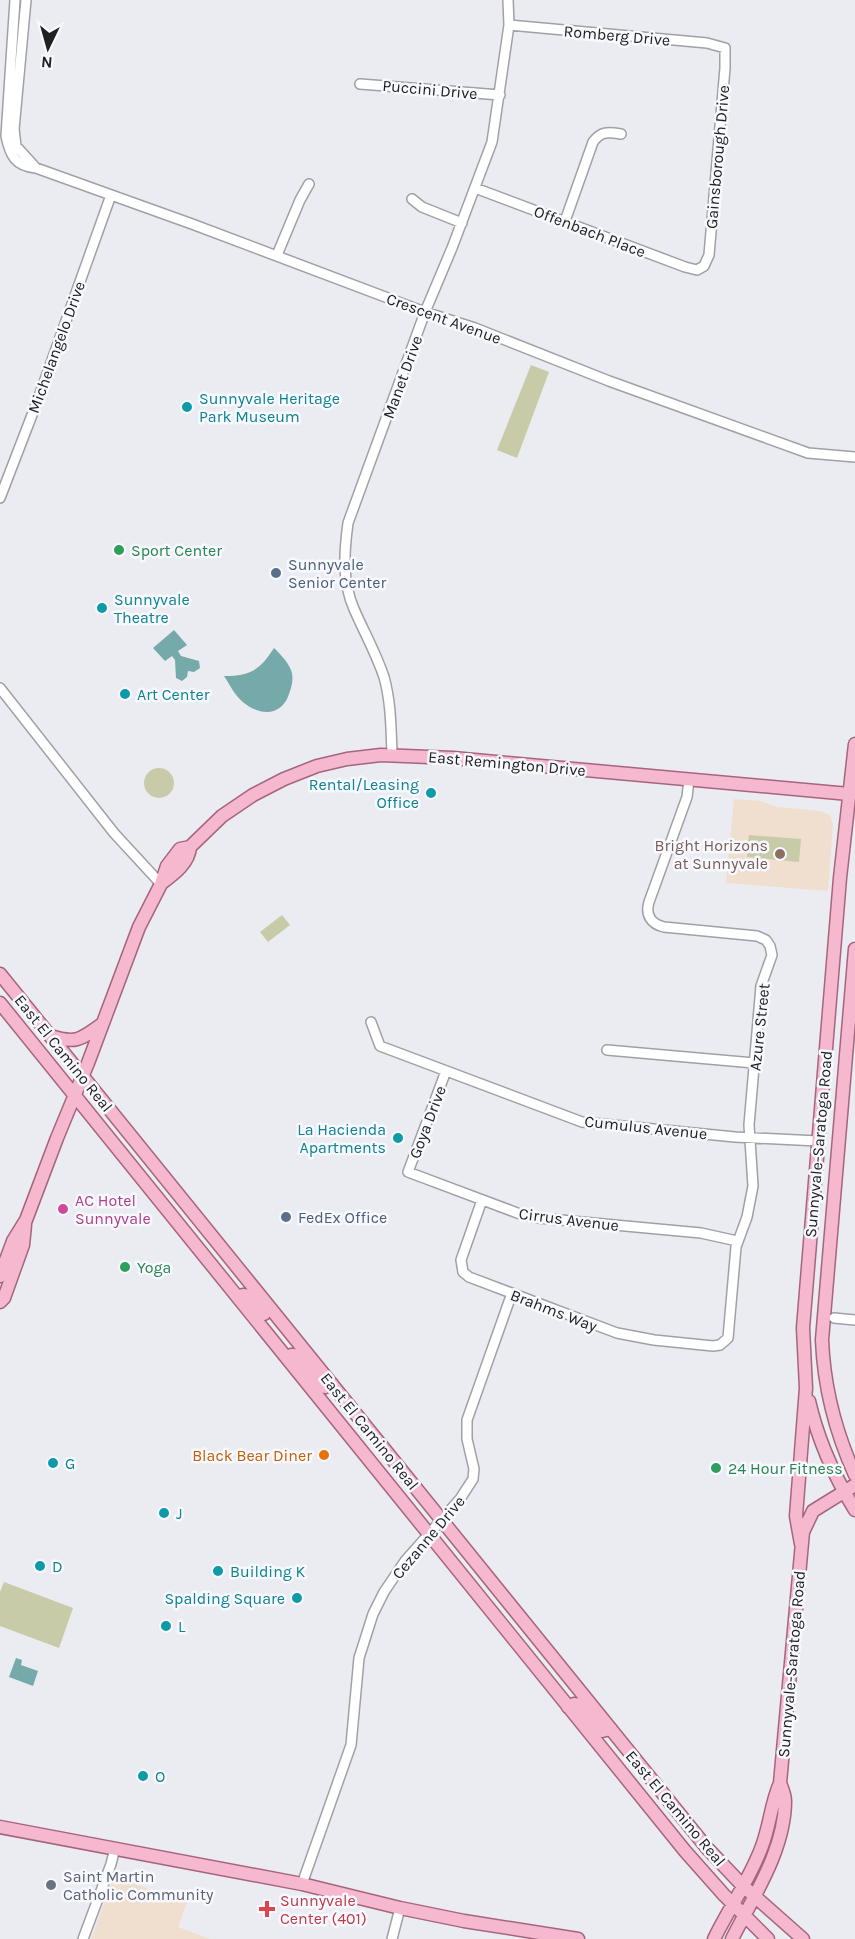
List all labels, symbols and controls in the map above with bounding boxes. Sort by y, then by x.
north arrow [18,18,78,78]
street label: Romberg Drive [563,21,671,50]
text: N [40,52,53,72]
street label: Puccini Drive [382,76,478,103]
street label: Gainsborough Drive [702,84,733,230]
street label: Offenbach Place [531,201,648,261]
street label: Michelangelo Drive [24,279,89,416]
street label: Crescent Avenue [384,289,504,348]
street label: Manet Drive [379,333,426,421]
place label: Sunnyvale Heritage Park Museum [199,389,340,426]
marker: Sunnyvale Heritage Park Museum [180,400,194,414]
place label: Sport Center [131,541,222,560]
marker: Sport Center [112,543,126,557]
place label: Sunnyvale Senior Center [288,555,387,592]
marker: Sunnyvale Senior Center [269,566,283,580]
place label: Sunnyvale Theatre [114,590,190,627]
marker: Sunnyvale Theatre [95,601,109,615]
place label: Art Center [137,685,210,704]
marker: Art Center [118,687,132,701]
street label: East Remington Drive [427,747,587,780]
place label: Rental/Leasing Office [309,775,419,812]
marker: Rental/Leasing Office [424,786,438,800]
place label: Bright Horizons at Sunnyvale [655,836,768,873]
marker: Bright Horizons at Sunnyvale [773,847,787,861]
street label: Azure Street [745,982,774,1072]
street label: East El Camino Real [11,991,117,1116]
street label: Sunnyvale-Saratoga Road [801,1050,836,1238]
street label: Goya Drive [405,1083,450,1161]
street label: Cumulus Avenue [584,1112,708,1143]
place label: La Hacienda Apartments [297,1120,386,1157]
marker: La Hacienda Apartments [391,1131,405,1145]
place label: AC Hotel Sunnyvale [75,1191,151,1228]
marker: AC Hotel Sunnyvale [56,1202,70,1216]
street label: Cirrus Avenue [518,1204,620,1235]
place label: FedEx Office [298,1208,387,1227]
marker: FedEx Office [279,1210,293,1224]
place label: Yoga [137,1258,171,1277]
marker: Yoga [118,1260,132,1274]
street label: Brahms Way [508,1285,600,1336]
street label: East El Camino Real [317,1369,423,1494]
place label: Black Bear Diner [192,1446,312,1465]
marker: Black Bear Diner [317,1448,331,1462]
place label: G [65,1454,75,1473]
marker: G [46,1456,60,1470]
place label: 24 Hour Fitness [728,1459,843,1478]
marker: 24 Hour Fitness [709,1461,723,1475]
street label: Cezanne Drive [388,1492,469,1583]
place label: J [176,1504,182,1523]
marker: J [157,1506,171,1520]
place label: D [52,1557,63,1576]
marker: D [33,1559,47,1573]
place label: Building K [230,1562,306,1581]
marker: Building K [211,1564,225,1578]
street label: Sunnyvale-Saratoga Road [774,1570,809,1758]
place label: Spalding Square [164,1589,285,1608]
marker: Spalding Square [290,1591,304,1605]
place label: L [178,1617,186,1636]
marker: L [159,1619,173,1633]
street label: East El Camino Real [622,1747,730,1870]
place label: O [155,1767,165,1786]
marker: O [136,1769,150,1783]
place label: Saint Martin Catholic Community [63,1867,214,1904]
marker: Saint Martin Catholic Community [44,1878,58,1892]
place label: Sunnyvale Center (401) [280,1891,367,1928]
marker: Sunnyvale Center (401) [258,1900,276,1918]

